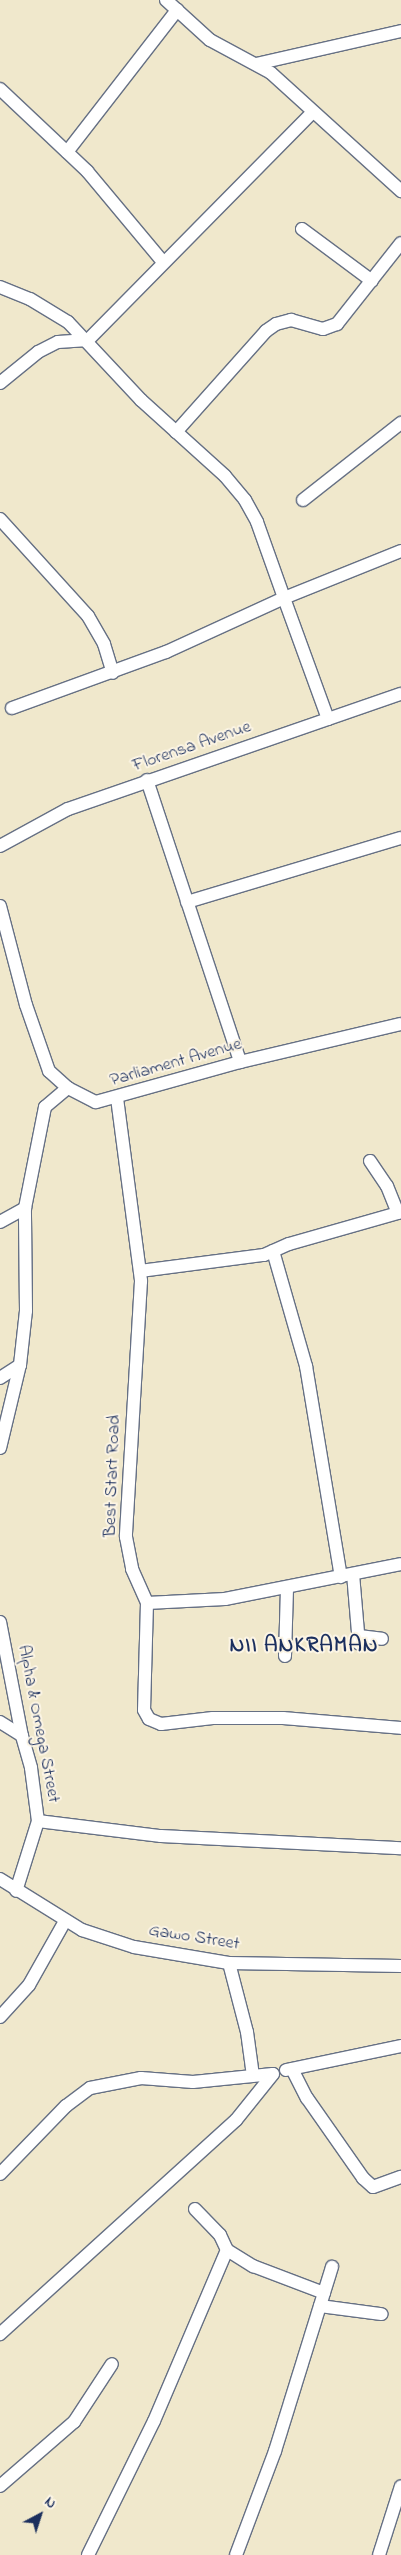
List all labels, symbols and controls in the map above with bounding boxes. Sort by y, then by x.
street label: Florensa Avenue [130,717,254,777]
street label: Parliament Avenue [108,1034,244,1092]
street label: Best Start Road [100,1414,126,1538]
district label: NII ANKRAMAN [228,1634,380,1660]
street label: Alpha & Omega Street [12,1643,64,1805]
street label: Gawo Street [147,1920,241,1956]
north arrow [15,2490,65,2540]
text: N [40,2492,60,2514]

